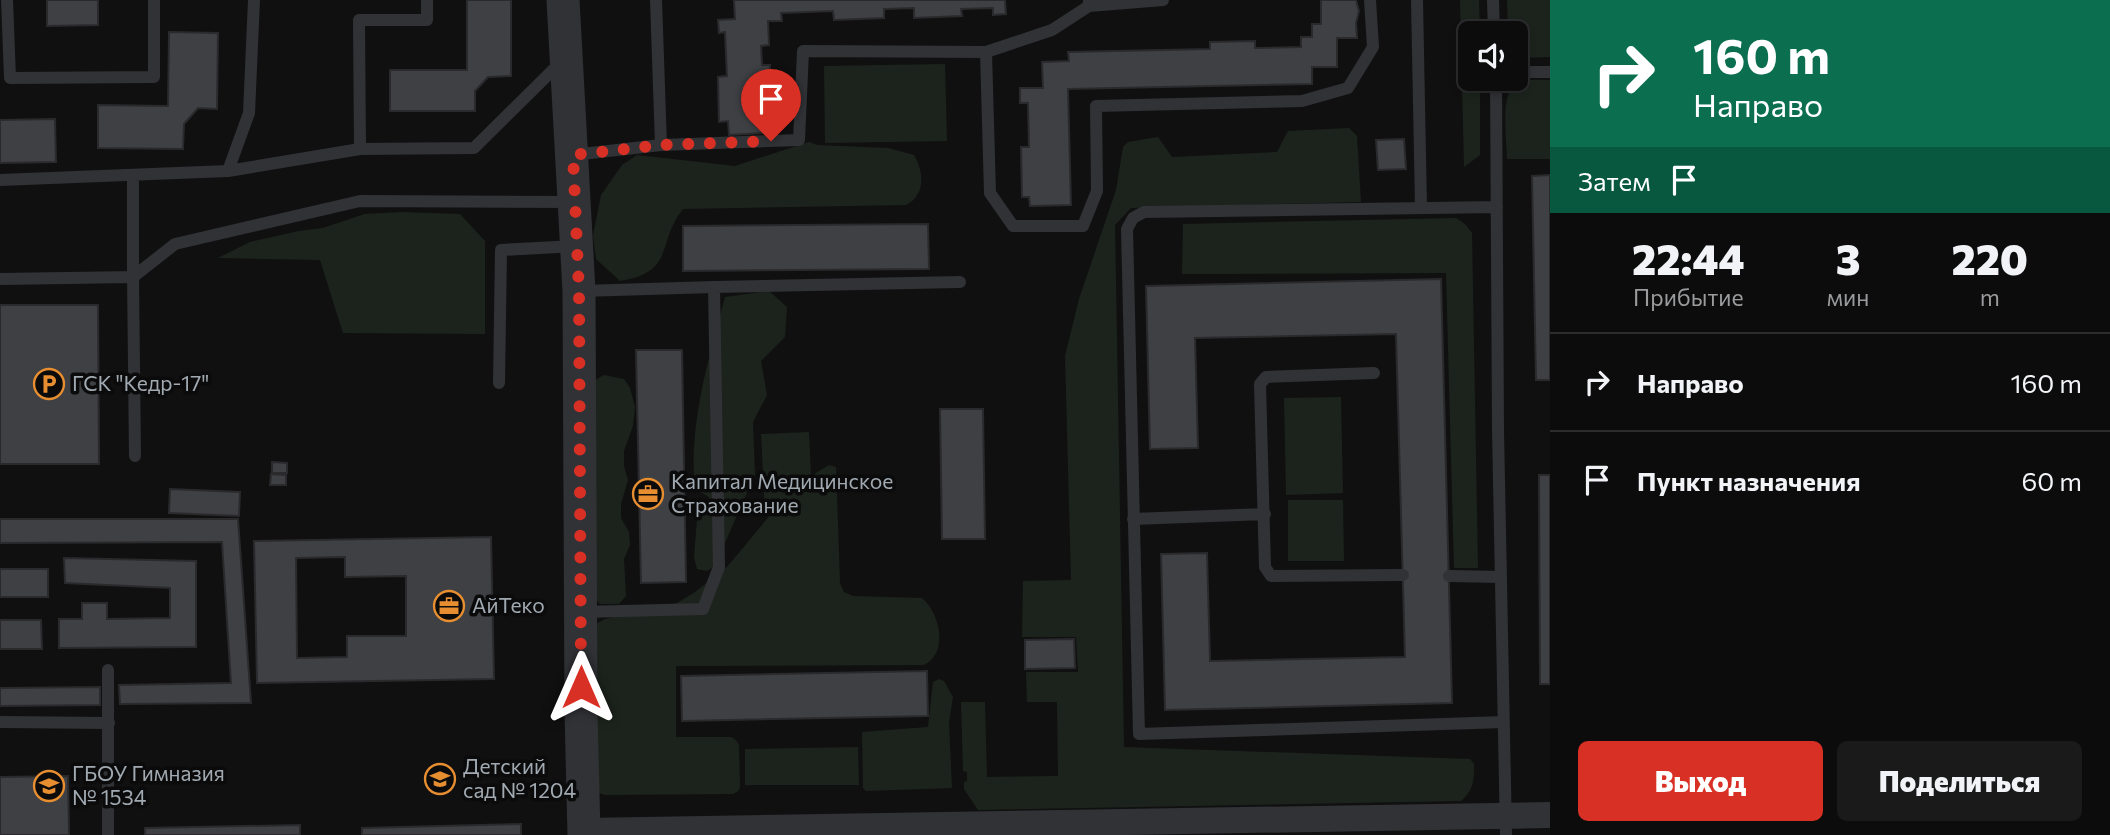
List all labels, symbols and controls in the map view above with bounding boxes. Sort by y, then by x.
map controls [1458,21,1528,91]
button: sound [1458,21,1528,91]
text: 160 m [1693,24,1830,84]
icon: right [1578,28,1669,119]
pin [741,69,801,141]
icon: arrive [752,80,790,118]
text: Направо [1693,84,1823,124]
icon: arrive [1665,161,1703,199]
text: Затем [1578,165,1651,196]
text: 22:44 [1632,232,1745,284]
text: 3 [1836,232,1860,284]
text: 220 [1951,232,2028,284]
text: Прибытие [1633,283,1744,311]
text: мин [1827,283,1869,311]
text: m [1980,283,2000,311]
icon: right [1578,363,1616,401]
parking icon: ГСК "Кедр-17" [32,367,66,401]
text: Направо [1637,367,1744,398]
text: 160 m [2010,367,2082,398]
place label: ГСК "Кедр-17" [72,370,209,395]
icon: arrive [1578,461,1616,499]
text: Пункт назначения [1637,465,1861,496]
text: 60 m [2022,465,2082,496]
place label: Капитал Медицинское Страхование [671,468,893,517]
office icon: Капитал Медицинское Страхование [631,477,665,511]
office icon: АйТеко [432,589,466,623]
place label: АйТеко [472,592,545,617]
position arrow [544,650,618,724]
button: Выход [1578,741,1823,821]
button: Поделиться [1837,741,2082,821]
place label: Детский сад № 1204 [463,753,576,802]
place label: ГБОУ Гимназия № 1534 [72,760,225,809]
school or university icon: Детский сад № 1204 [423,762,457,796]
school or university icon: ГБОУ Гимназия № 1534 [32,769,66,803]

